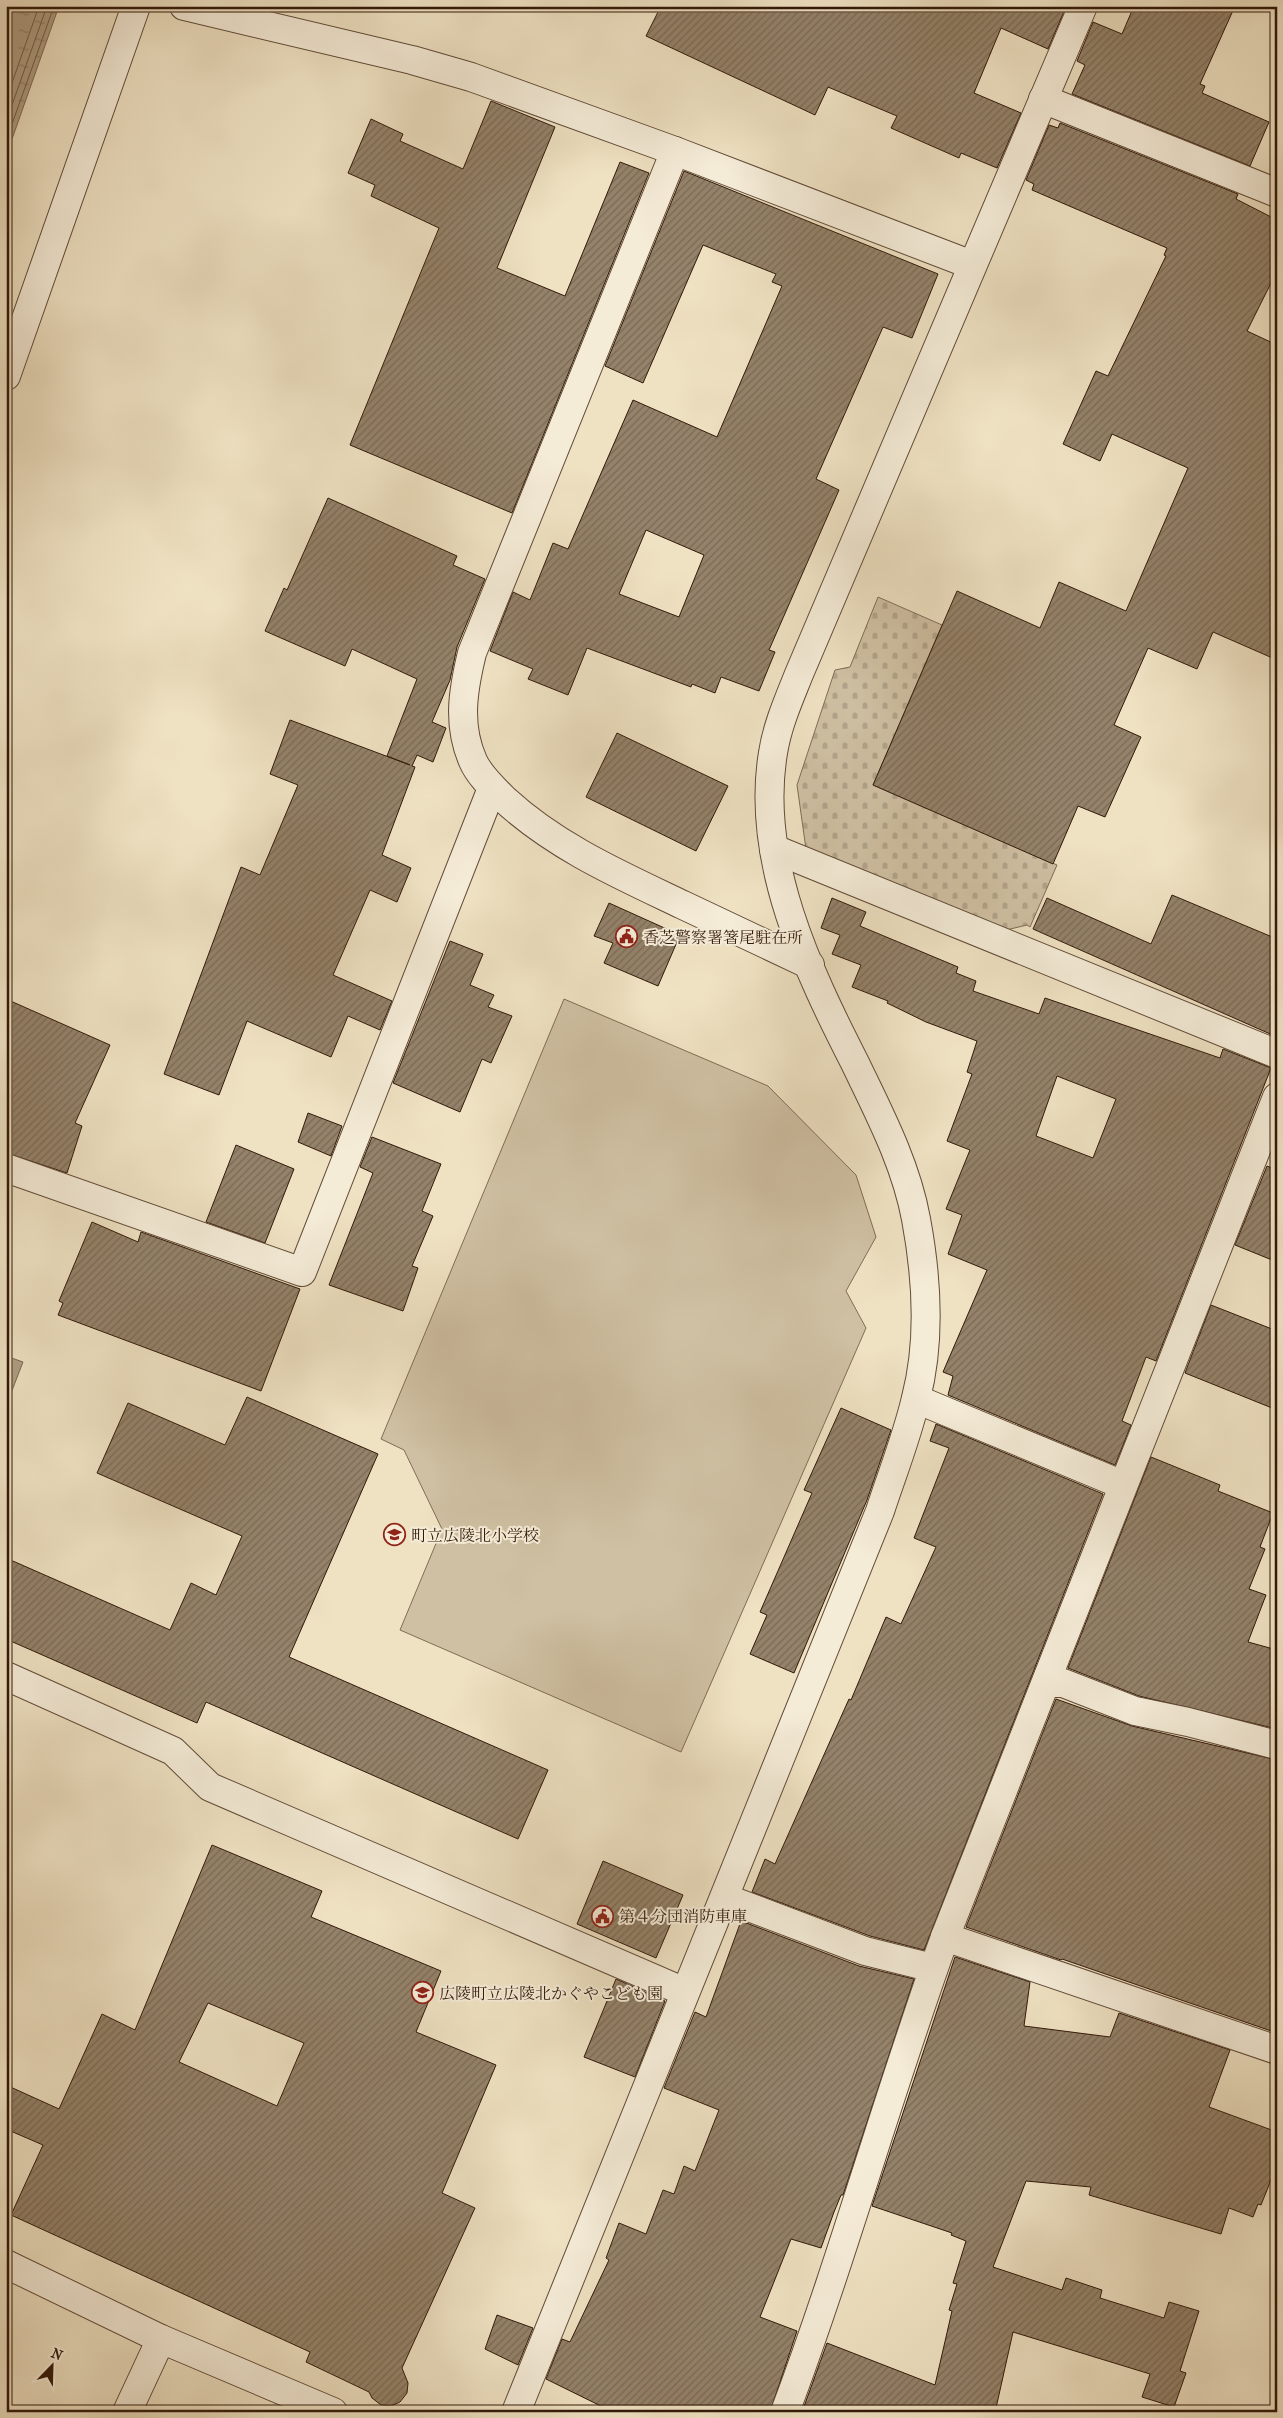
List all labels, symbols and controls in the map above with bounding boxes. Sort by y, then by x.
public building icon: 香芝警察署箸尾駐在所 [615,925,639,949]
place label: 香芝警察署箸尾駐在所 [643,928,803,947]
school or university icon: 町立広陵北小学校 [383,1523,407,1547]
place label: 町立広陵北小学校 [411,1526,539,1545]
public building icon: 第４分団消防車庫 [591,1904,615,1928]
place label: 第４分団消防車庫 [619,1907,747,1926]
school or university icon: 広陵町立広陵北かぐやこども園 [411,1981,435,2005]
place label: 広陵町立広陵北かぐやこども園 [439,1984,663,2003]
north arrow [28,2340,78,2390]
text: N [49,2345,65,2365]

